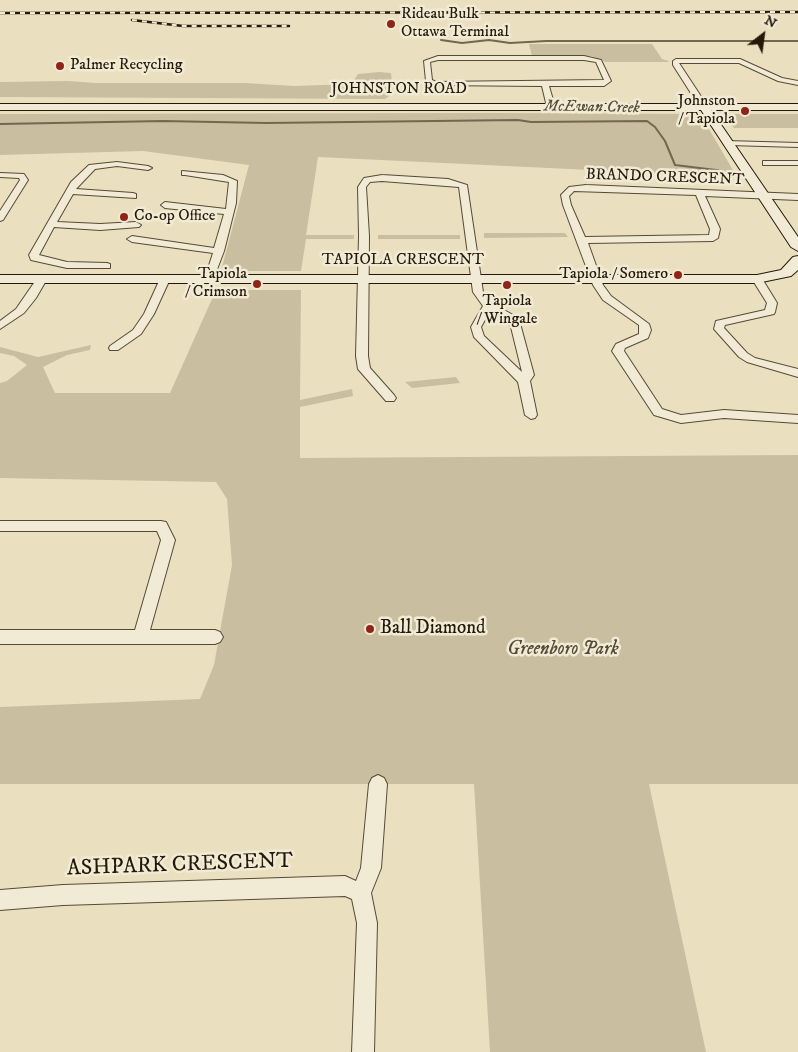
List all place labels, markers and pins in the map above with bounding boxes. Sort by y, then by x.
place label: Rideau Bulk Ottawa Terminal [401,5,509,43]
marker: Rideau Bulk Ottawa Terminal [385,18,397,30]
place label: Palmer Recycling [70,56,182,76]
marker: Palmer Recycling [54,60,66,72]
place label: Johnston / Tapiola [678,92,735,130]
marker: Johnston / Tapiola [739,105,751,117]
place label: Co-op Office [134,207,215,227]
marker: Co-op Office [118,211,130,223]
place label: Tapiola / Crimson [185,265,247,303]
place label: Tapiola / Somero [559,265,668,285]
marker: Tapiola / Somero [672,269,684,281]
marker: Tapiola / Crimson [251,278,263,290]
marker: Tapiola / Wingale [501,279,513,291]
place label: Tapiola / Wingale [477,292,537,330]
place label: Ball Diamond [380,618,486,640]
marker: Ball Diamond [364,623,376,635]

